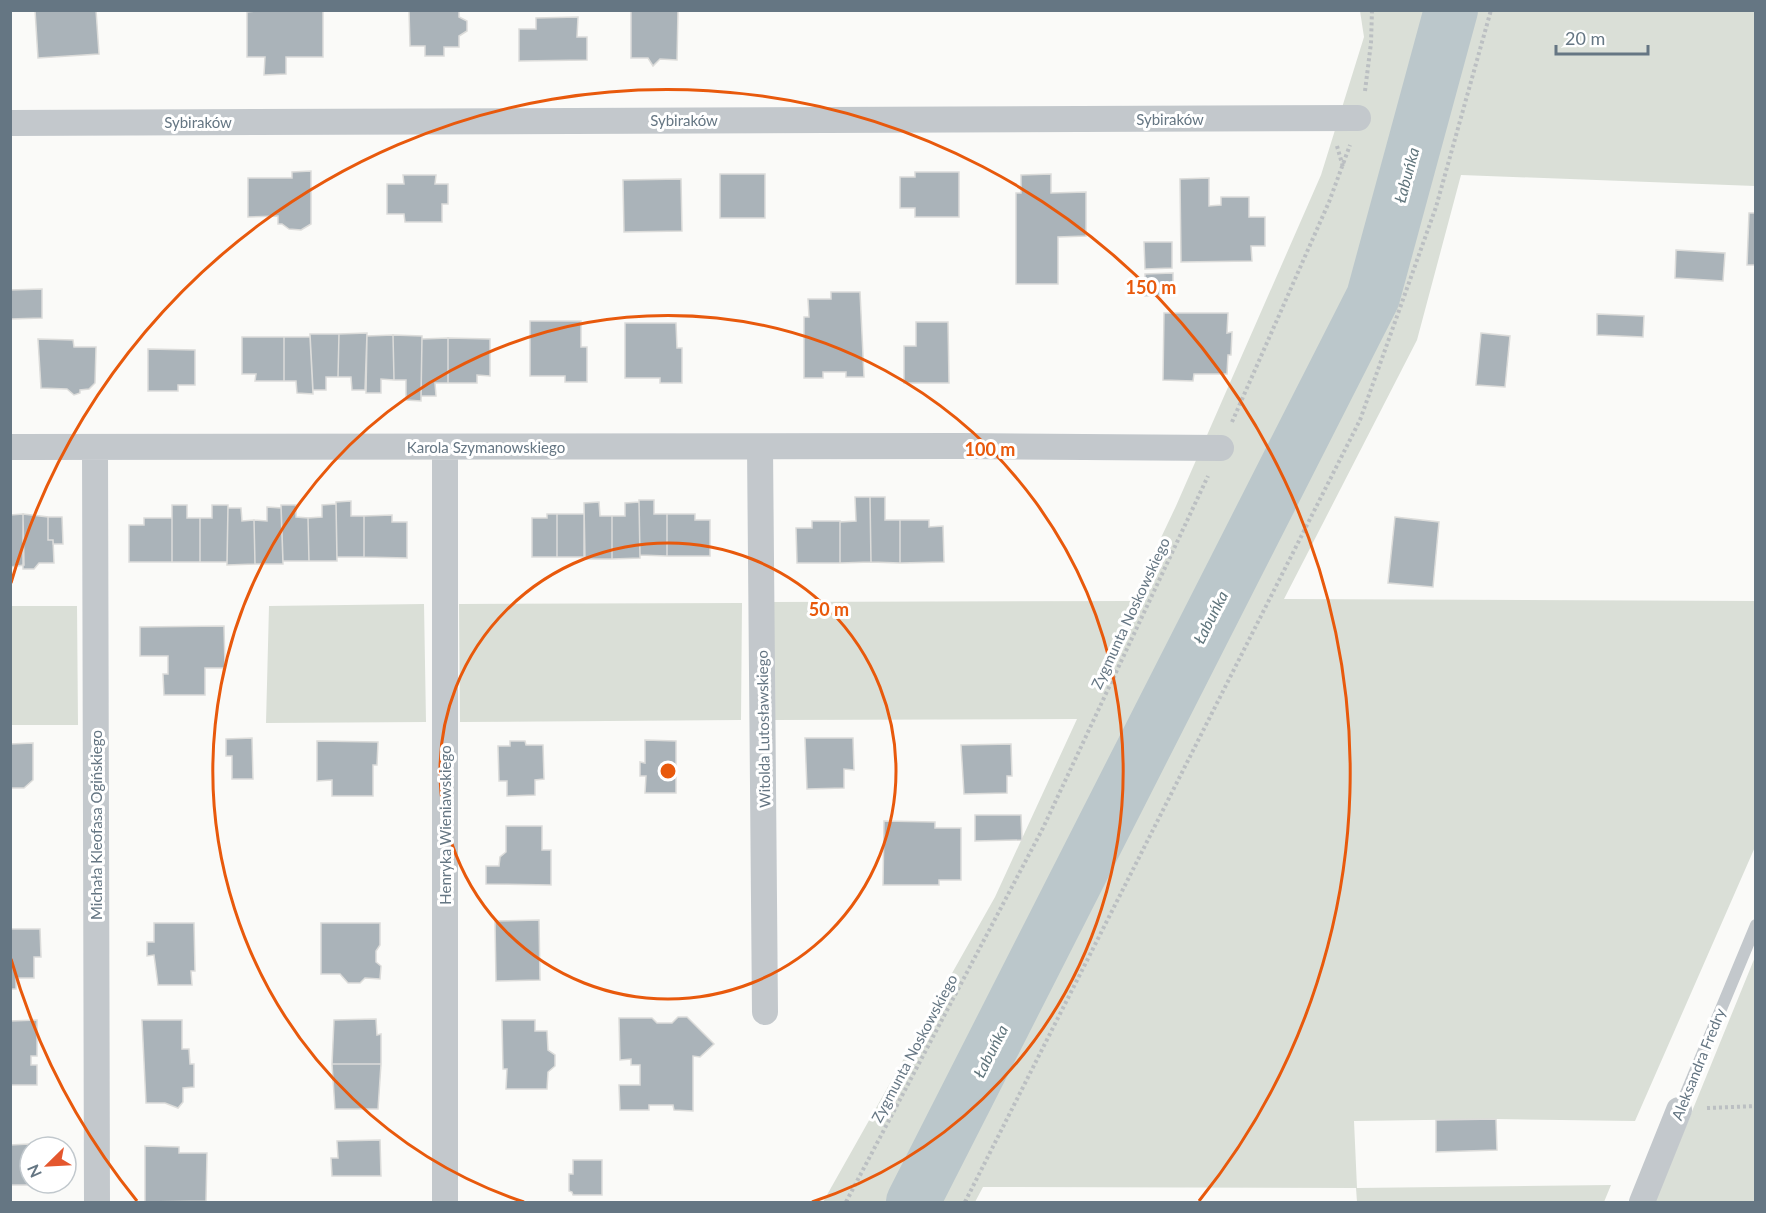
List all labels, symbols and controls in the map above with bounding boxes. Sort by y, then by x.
scale bar [1556,18,1648,56]
text: 20 m [1565,27,1605,49]
street label: Sybiraków [1136,110,1204,128]
street label: Sybiraków [650,111,718,129]
street label: Sybiraków [164,113,232,131]
water label: Łabuńka [1390,145,1422,205]
text: 150 m [1126,276,1176,298]
street label: Karola Szymanowskiego [407,438,565,456]
text: 100 m [965,438,1015,460]
street label: Zygmunta Noskowskiego [1087,534,1173,692]
water label: Łabuńka [1189,587,1231,647]
text: 50 m [809,598,849,620]
street label: Witolda Lutosławskiego [753,650,773,808]
street label: Michała Kleofasa Ogińskiego [87,730,105,920]
street label: Henryka Wieniawskiego [436,745,454,905]
centre of rings [658,761,678,781]
street label: Zygmunta Noskowskiego [867,971,961,1125]
street label: Aleksandra Fredry [1667,1005,1729,1123]
water label: Łabuńka [969,1021,1011,1081]
north arrow [18,1135,78,1195]
text: N [23,1162,45,1181]

